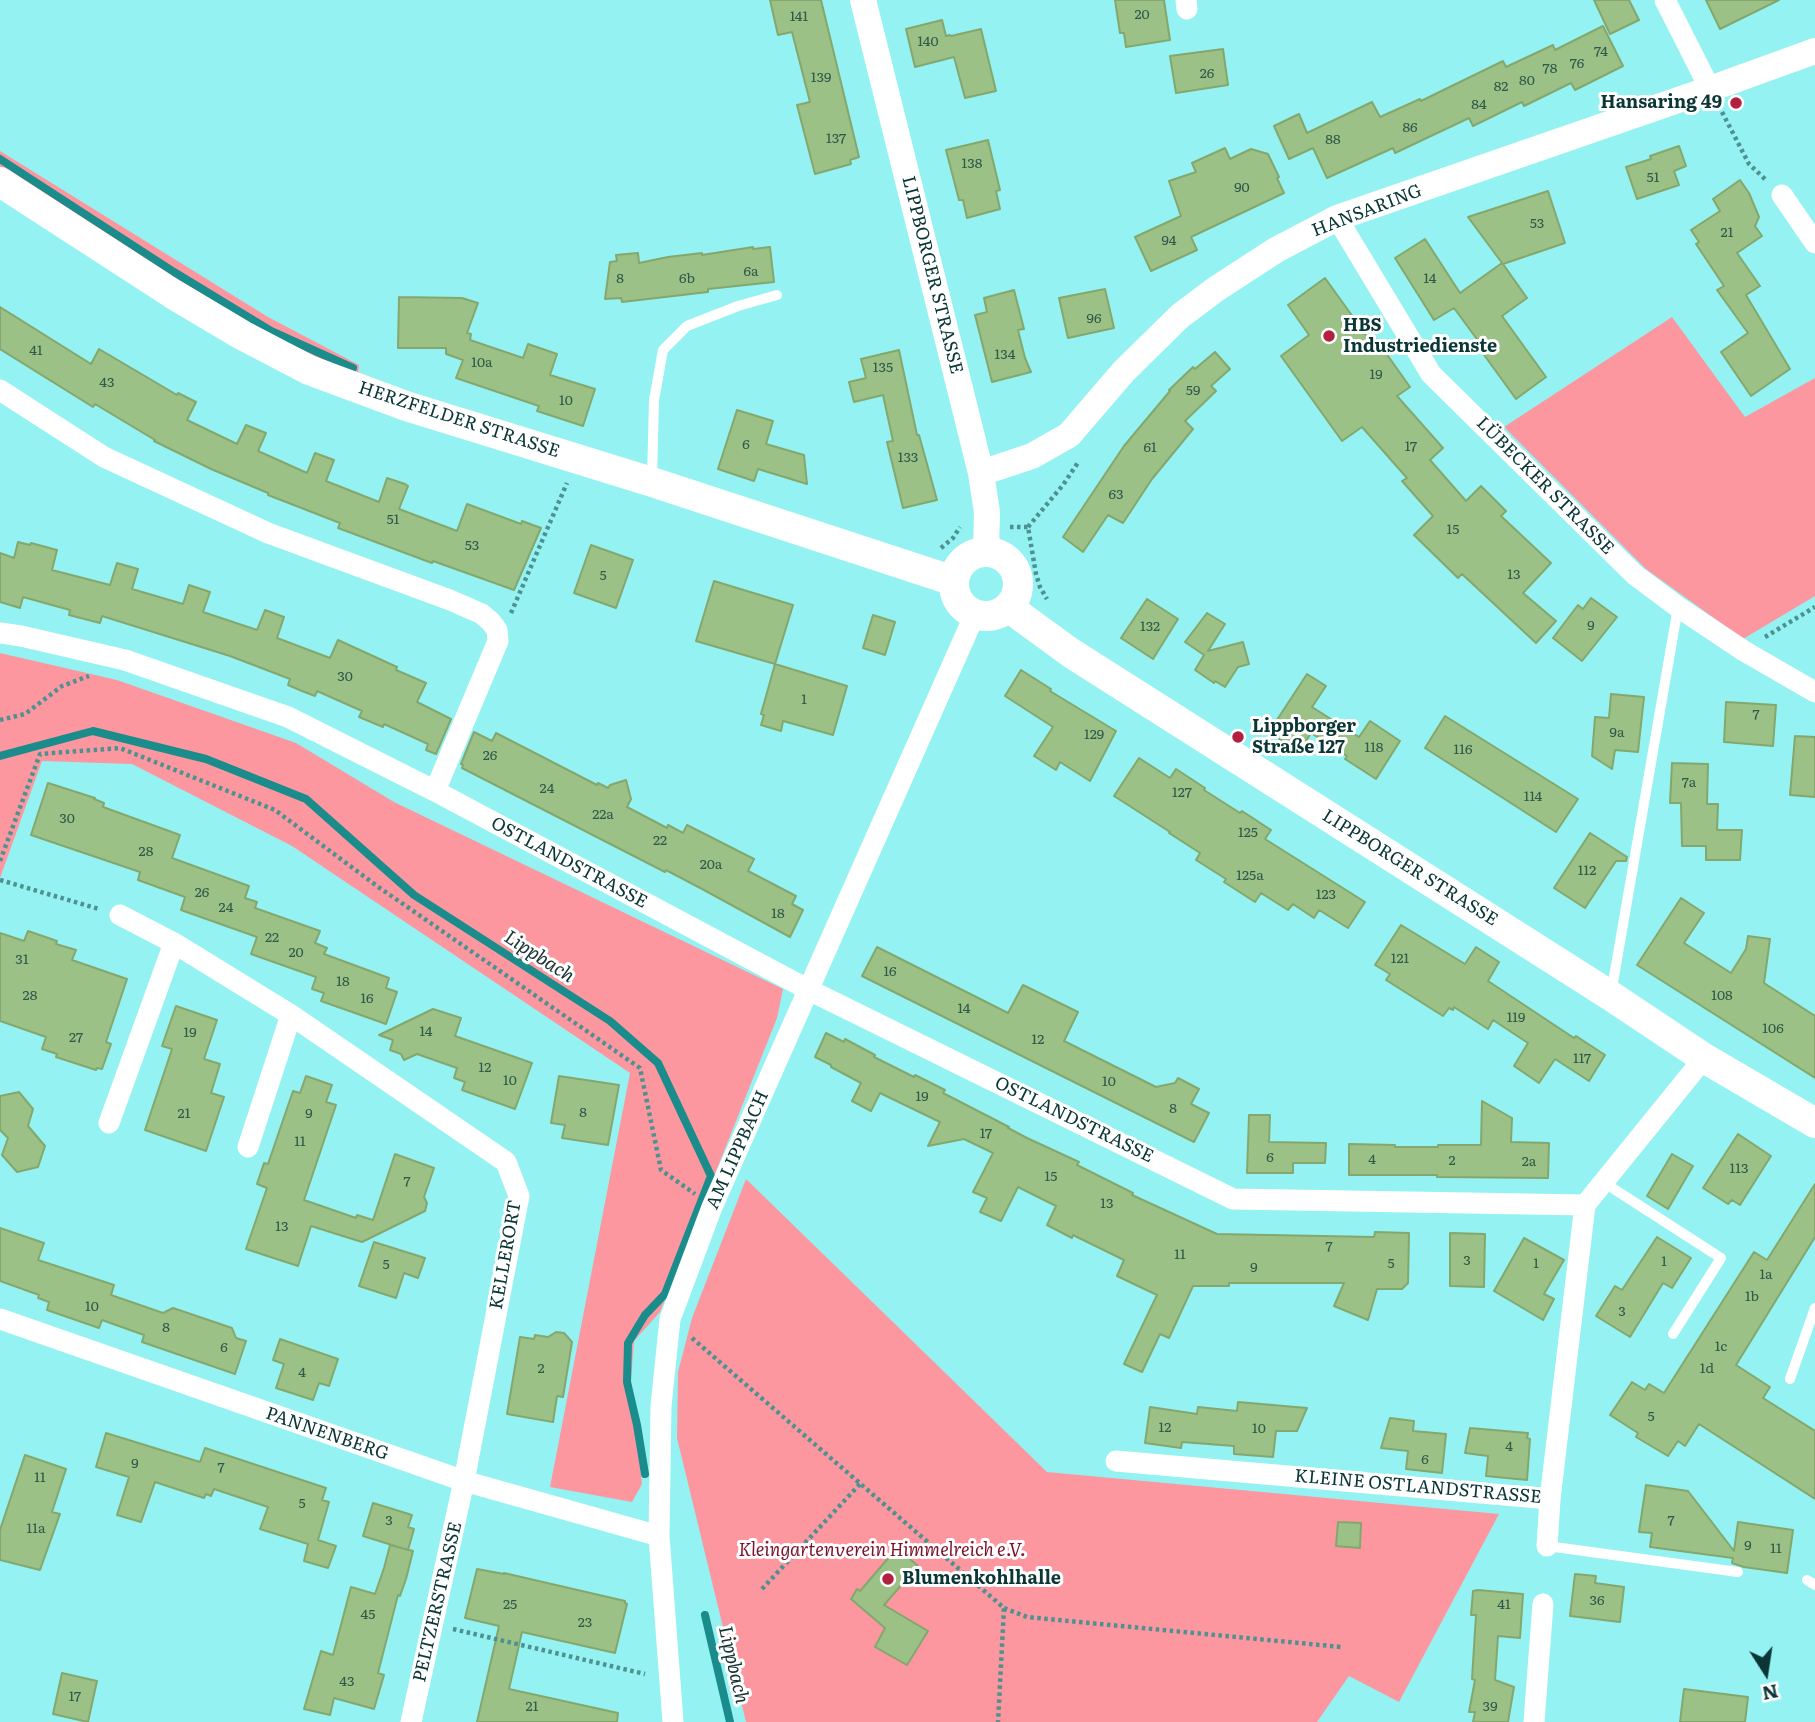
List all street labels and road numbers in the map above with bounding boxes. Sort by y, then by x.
street label: LIPPBORGER STRASSE [897,174,967,376]
street label: HANSARING [1309,180,1425,242]
street label: HERZFELDER STRASSE [356,377,562,463]
street label: LÜBECKER STRASSE [1472,413,1618,559]
street label: LIPPBORGER STRASSE [1318,805,1502,931]
street label: OSTLANDSTRASSE [487,813,651,913]
street label: OSTLANDSTRASSE [991,1072,1157,1168]
street label: AM LIPPBACH [702,1087,774,1213]
street label: KELLERORT [486,1199,526,1311]
street label: PANNENBERG [263,1403,391,1465]
street label: KLEINE OSTLANDSTRASSE [1294,1465,1542,1509]
street label: PELTZERSTRASSE [409,1520,467,1684]

